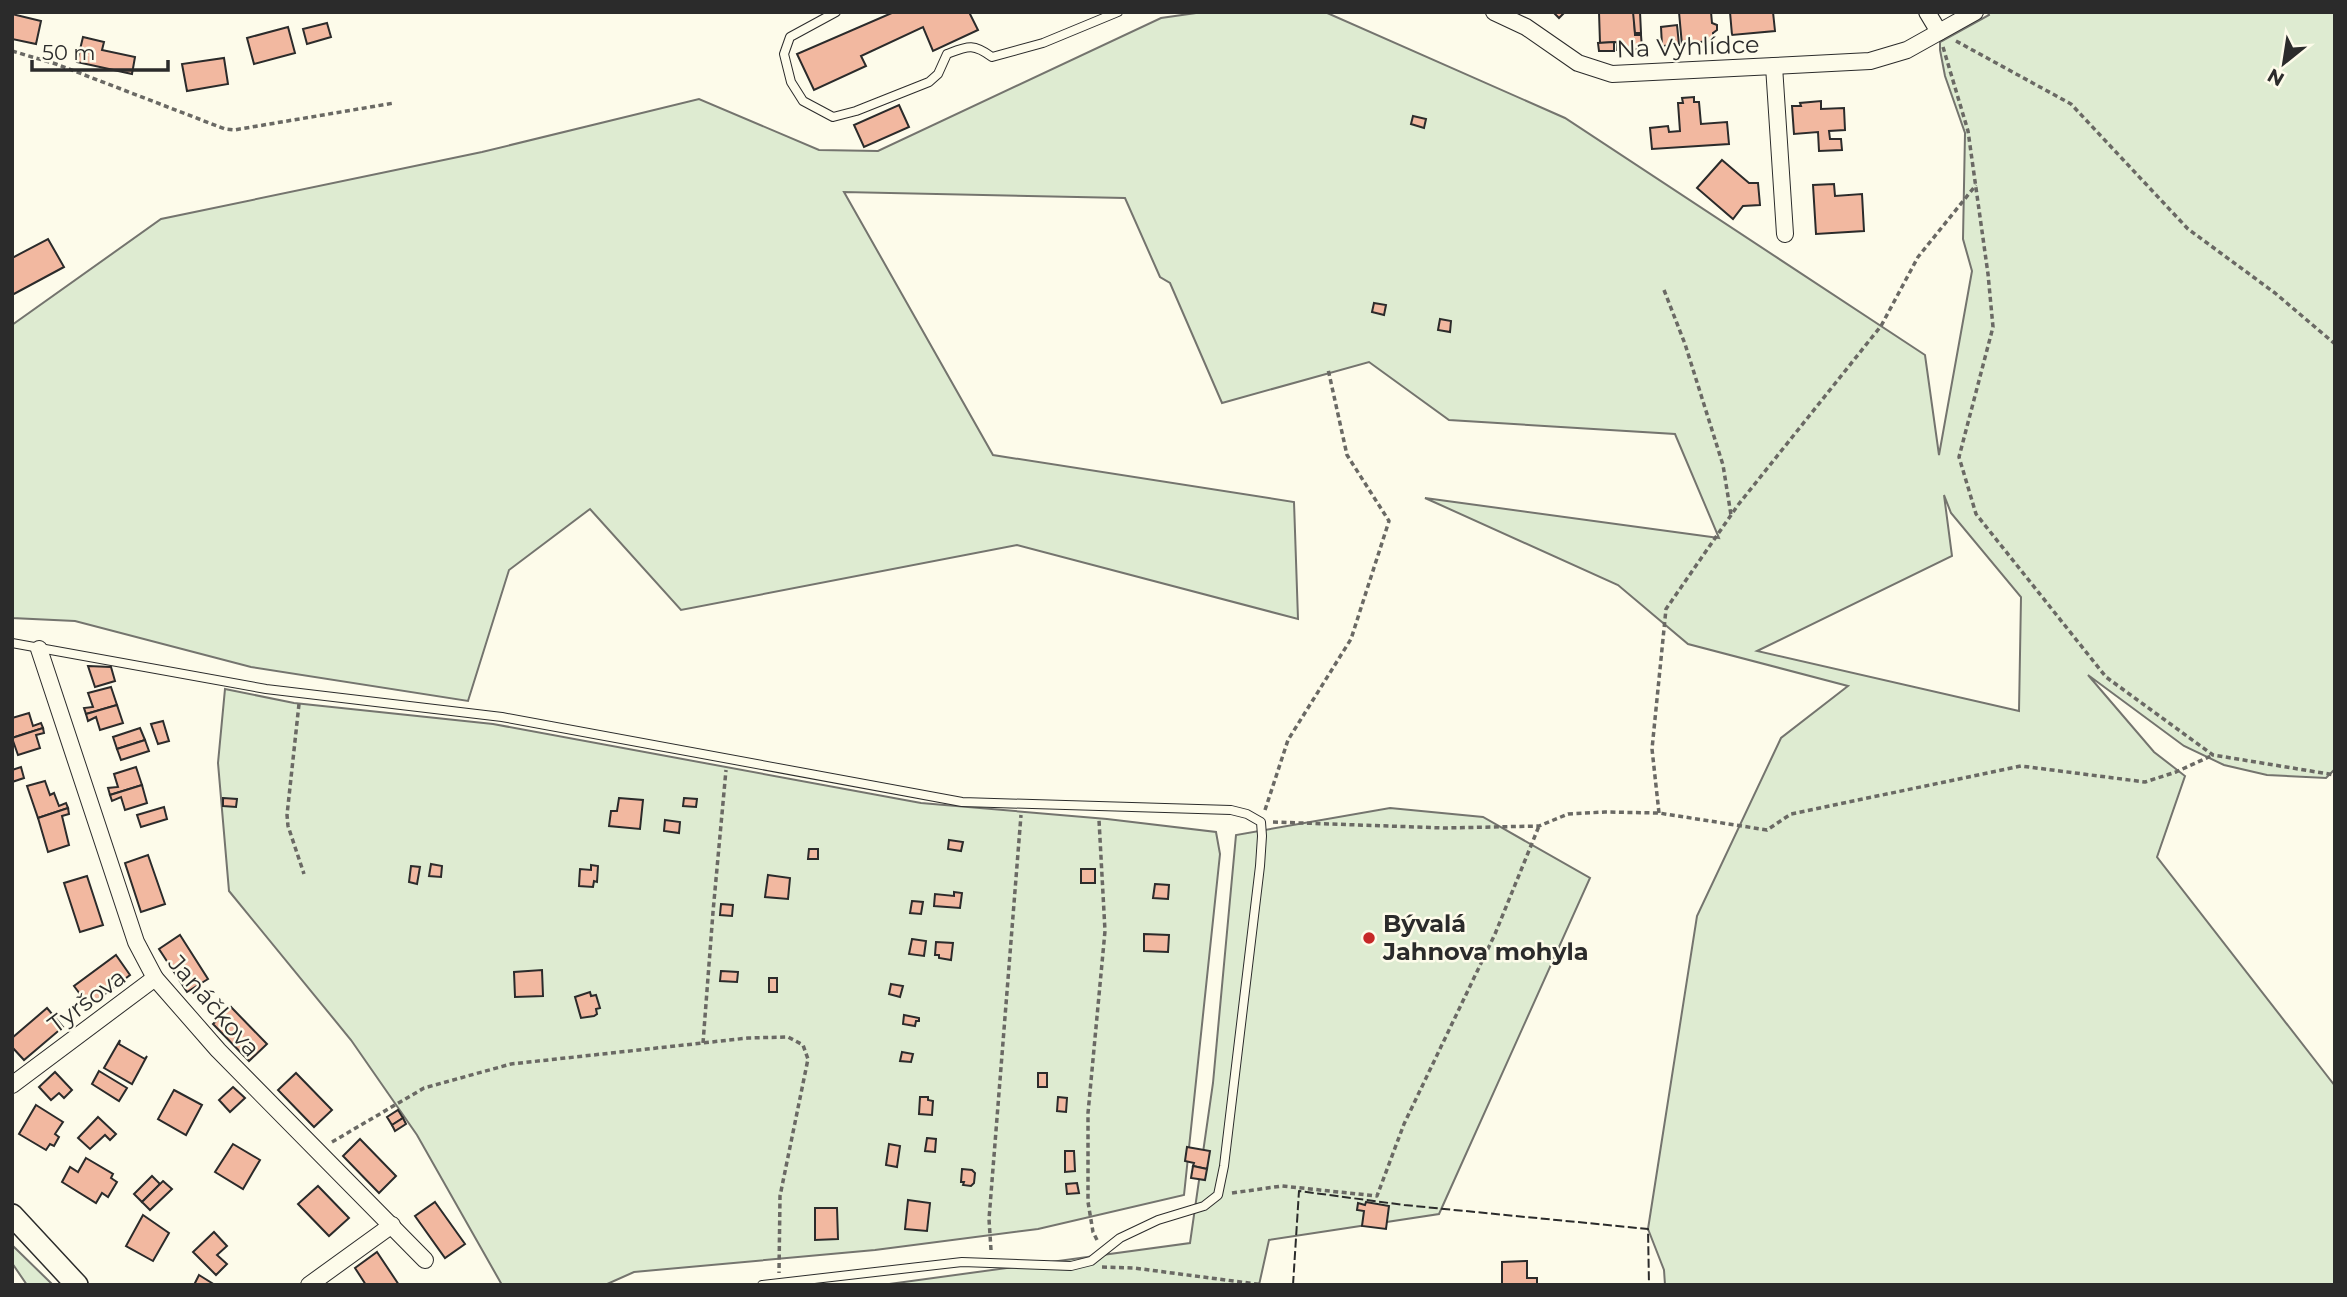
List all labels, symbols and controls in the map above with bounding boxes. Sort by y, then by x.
scale bar [32,28,168,72]
north arrow [2249,28,2319,98]
street label: Na Vyhlídce [1616,30,1760,63]
text: 50 m [42,40,96,65]
text: N [2263,63,2288,91]
place label: Bývalá Jahnova mohyla [1382,909,1589,966]
marker: Bývalá Jahnova mohyla [1361,930,1377,946]
street label: Janáčkova [162,948,266,1062]
street label: Tyršova [42,962,131,1039]

